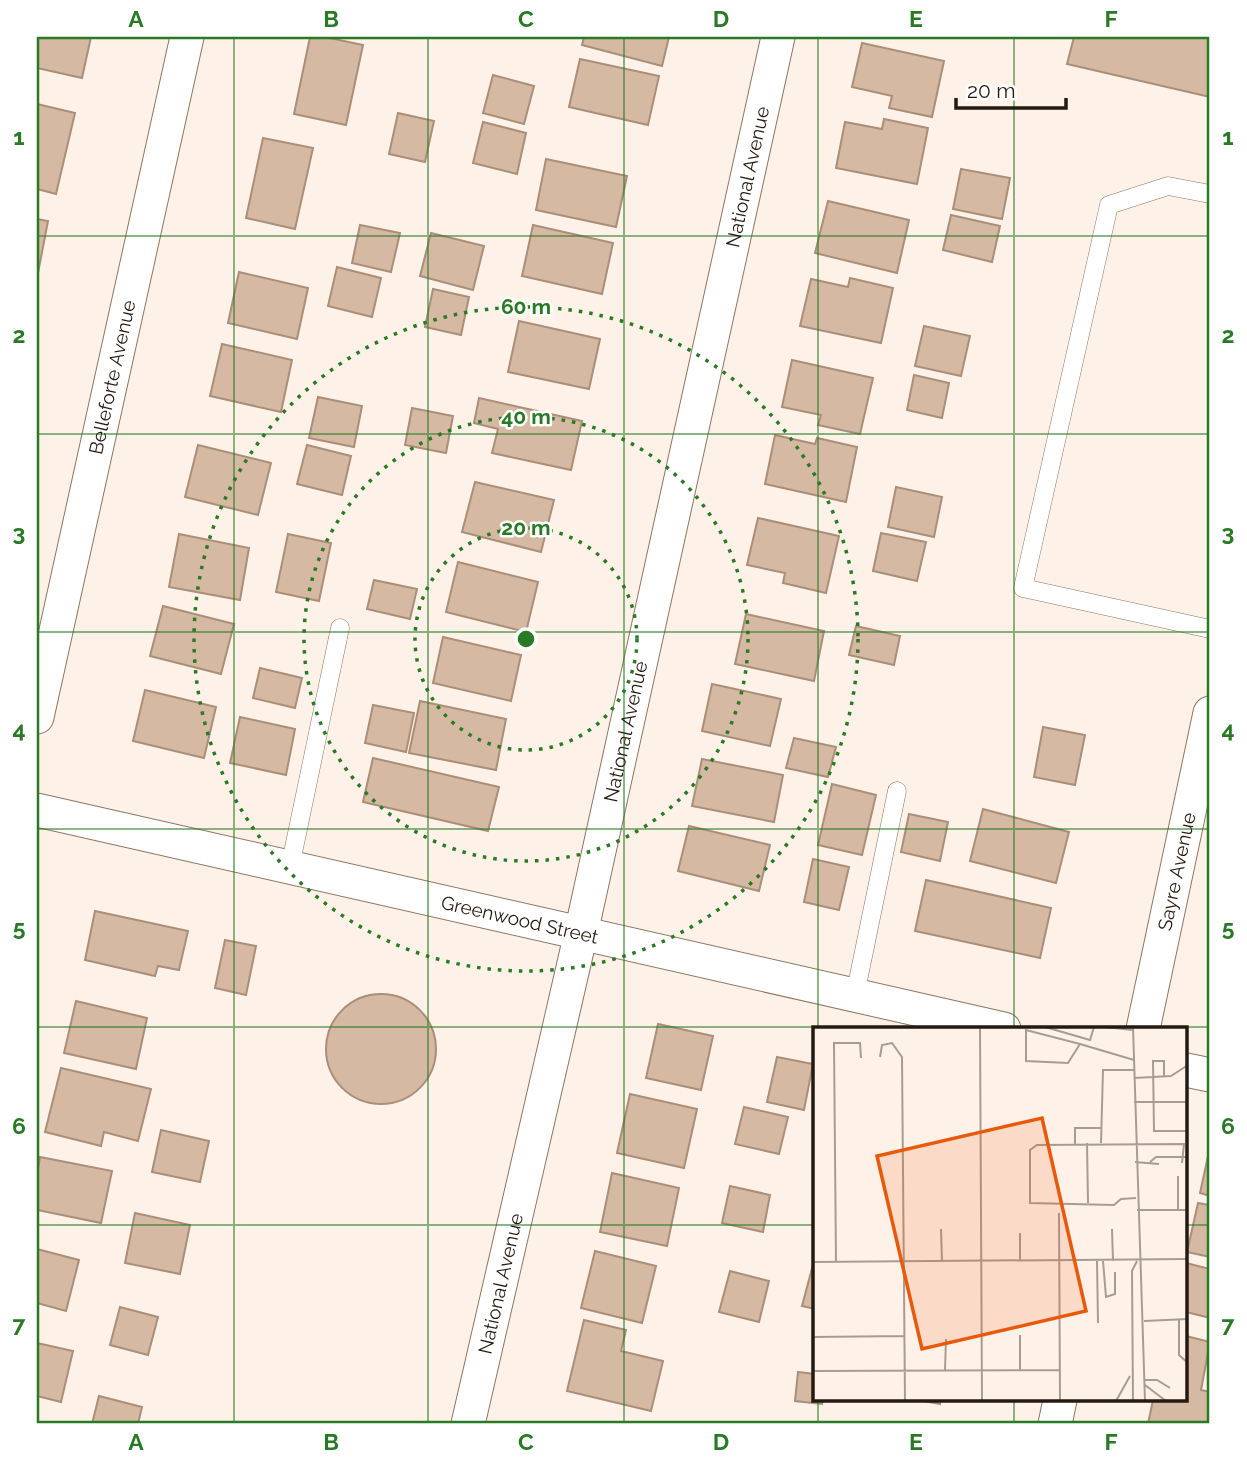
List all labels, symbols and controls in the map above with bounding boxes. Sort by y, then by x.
text: A [128,5,144,32]
text: B [323,5,339,32]
text: C [518,5,534,32]
text: D [713,5,729,32]
text: E [909,5,923,32]
text: F [1104,5,1118,32]
scale bar [956,66,1067,110]
text: 20 m [967,78,1015,103]
street label: National Avenue [721,104,773,249]
text: 1 [13,123,25,150]
text: 1 [1222,123,1234,150]
text: 60 m [501,294,551,319]
street label: Belleforte Avenue [84,298,140,456]
text: 2 [13,321,25,348]
text: 2 [1222,321,1234,348]
text: 40 m [501,404,551,429]
text: 20 m [501,515,551,540]
text: 3 [13,519,25,546]
text: 3 [1222,519,1234,546]
centre of rings [514,627,538,651]
street label: National Avenue [599,659,651,804]
text: 4 [12,716,26,743]
text: 4 [1221,716,1235,743]
street label: Sayre Avenue [1153,810,1200,933]
street label: Greenwood Street [439,891,601,948]
text: 5 [13,914,26,941]
text: 5 [1222,914,1235,941]
inset map [813,1027,1188,1402]
text: 6 [12,1112,26,1139]
text: 6 [1221,1112,1235,1139]
street label: National Avenue [473,1211,527,1356]
text: 7 [13,1310,26,1337]
text: 7 [1222,1310,1235,1337]
text: A [128,1428,144,1455]
text: B [323,1428,339,1455]
text: C [518,1428,534,1455]
text: D [713,1428,729,1455]
text: E [909,1428,923,1455]
text: F [1104,1428,1118,1455]

